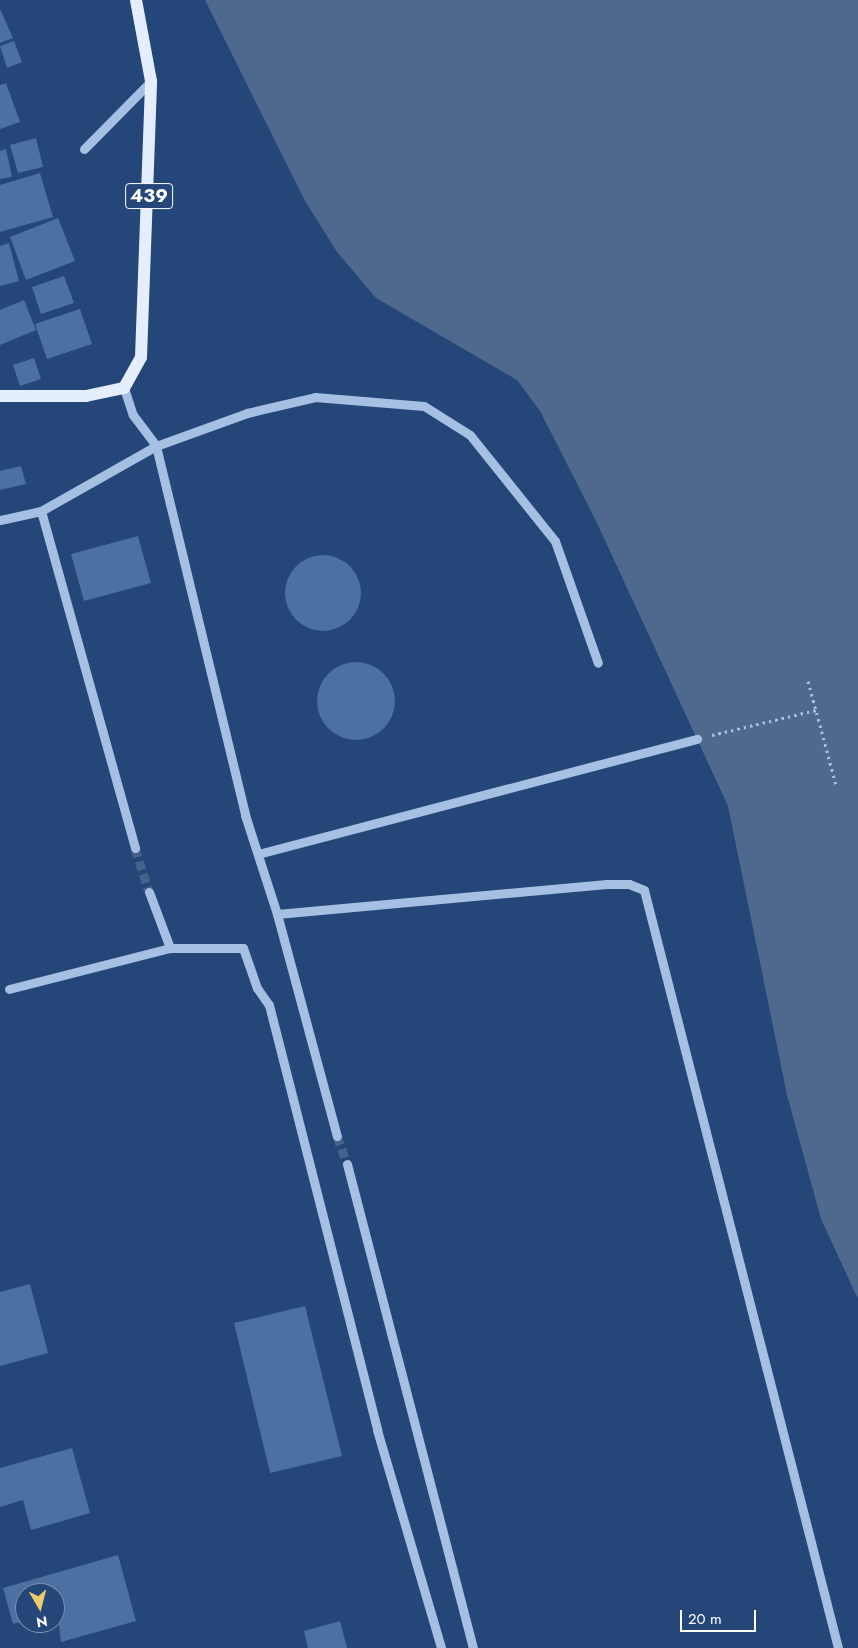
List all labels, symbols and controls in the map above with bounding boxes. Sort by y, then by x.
road number: 439 [124,180,174,212]
north arrow [15,1583,65,1633]
scale bar [683,1600,759,1632]
text: 20 m [688,1608,722,1630]
text: N [35,1611,49,1633]

